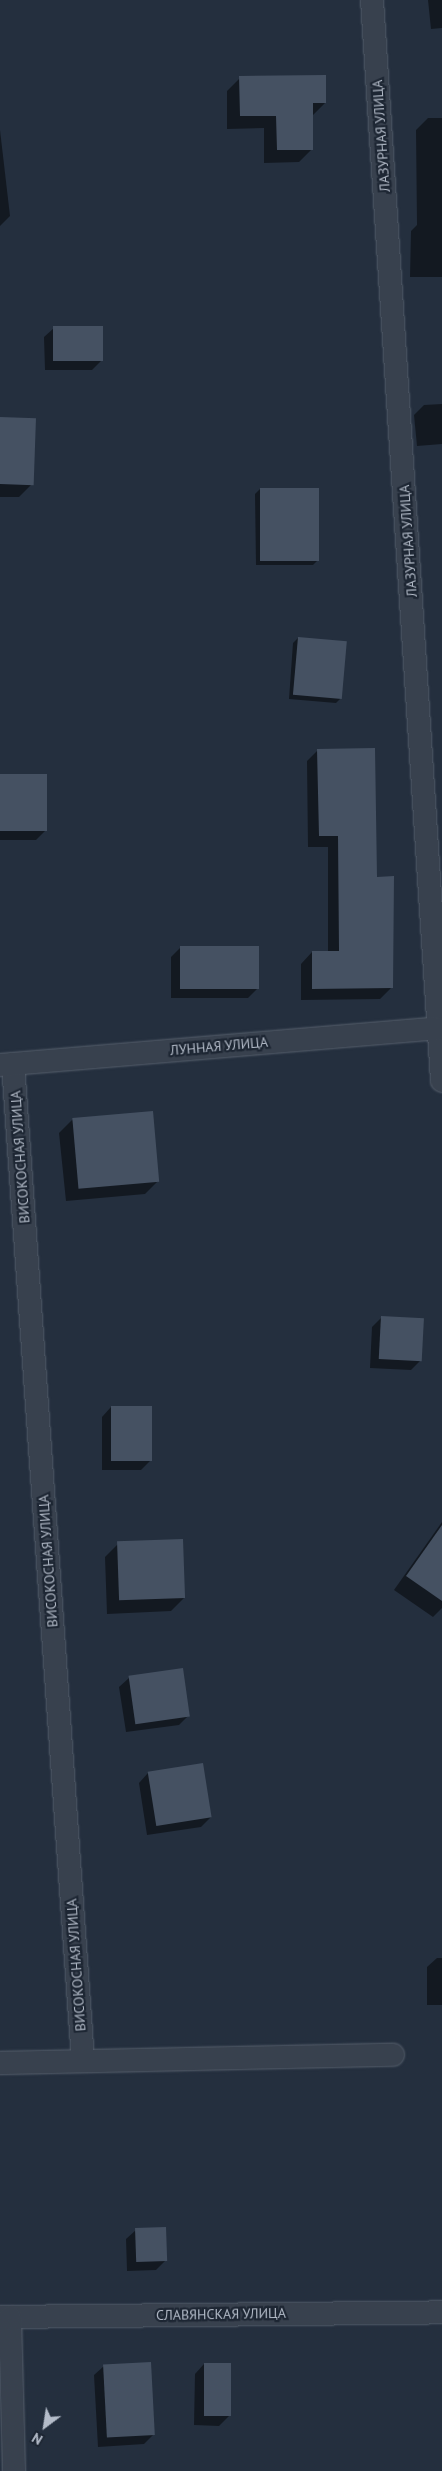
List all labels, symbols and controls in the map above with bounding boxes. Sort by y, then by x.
street label: ЛАЗУРНАЯ УЛИЦА [369,79,393,193]
street label: ЛАЗУРНАЯ УЛИЦА [396,484,420,598]
street label: ЛУННАЯ УЛИЦА [169,1033,269,1059]
street label: ВИСОКОСНАЯ УЛИЦА [7,1090,33,1224]
street label: ВИСОКОСНАЯ УЛИЦА [35,1494,61,1628]
street label: ВИСОКОСНАЯ УЛИЦА [63,1898,89,2032]
street label: СЛАВЯНСКАЯ УЛИЦА [156,2304,286,2324]
north arrow [20,2401,70,2451]
text: N [29,2429,46,2449]

